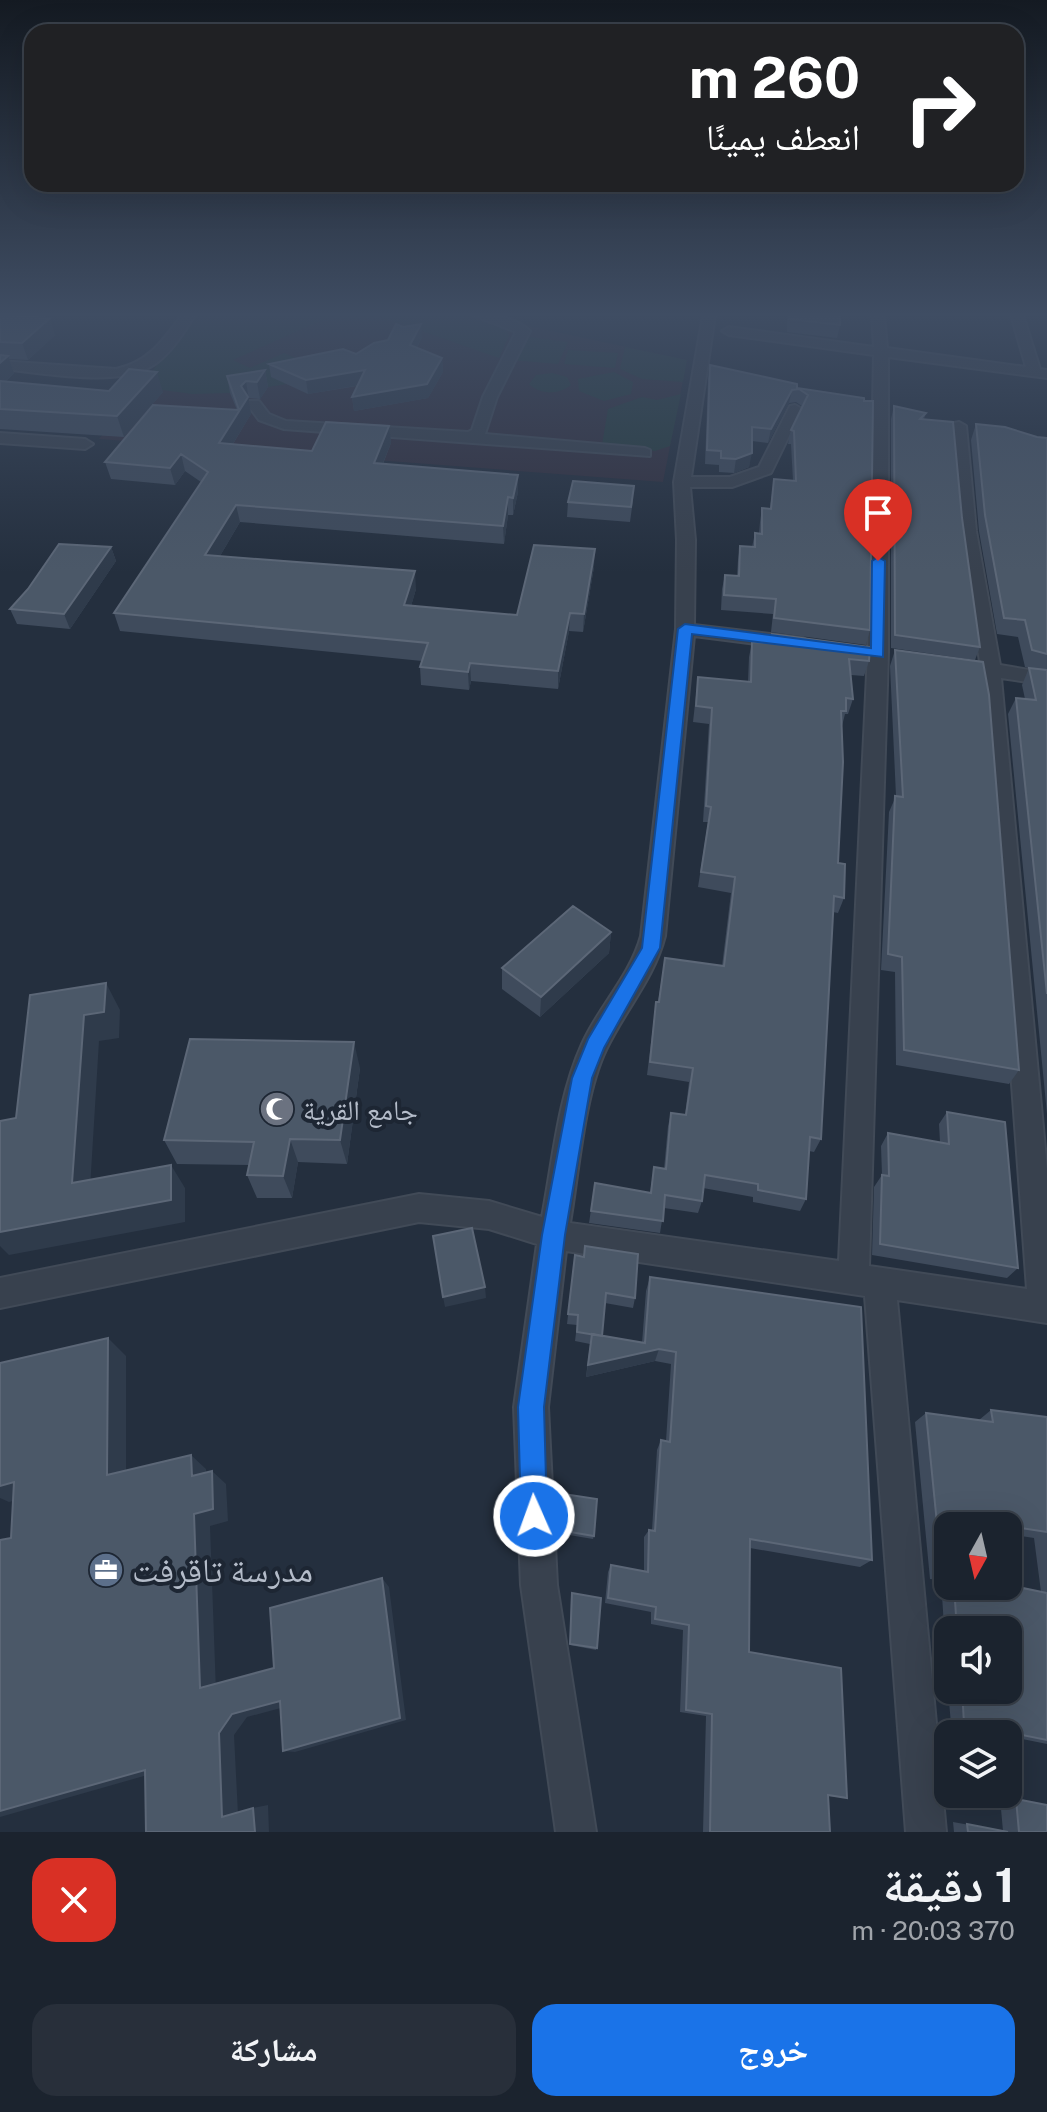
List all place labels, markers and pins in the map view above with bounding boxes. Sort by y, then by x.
pin [844,479,912,561]
mosque icon: جامع القرية [258,1090,296,1128]
place label: جامع القرية [303,1093,418,1128]
place label: مدرسة تاقرفت [132,1550,313,1590]
office icon: مدرسة تاقرفت [87,1551,125,1589]

